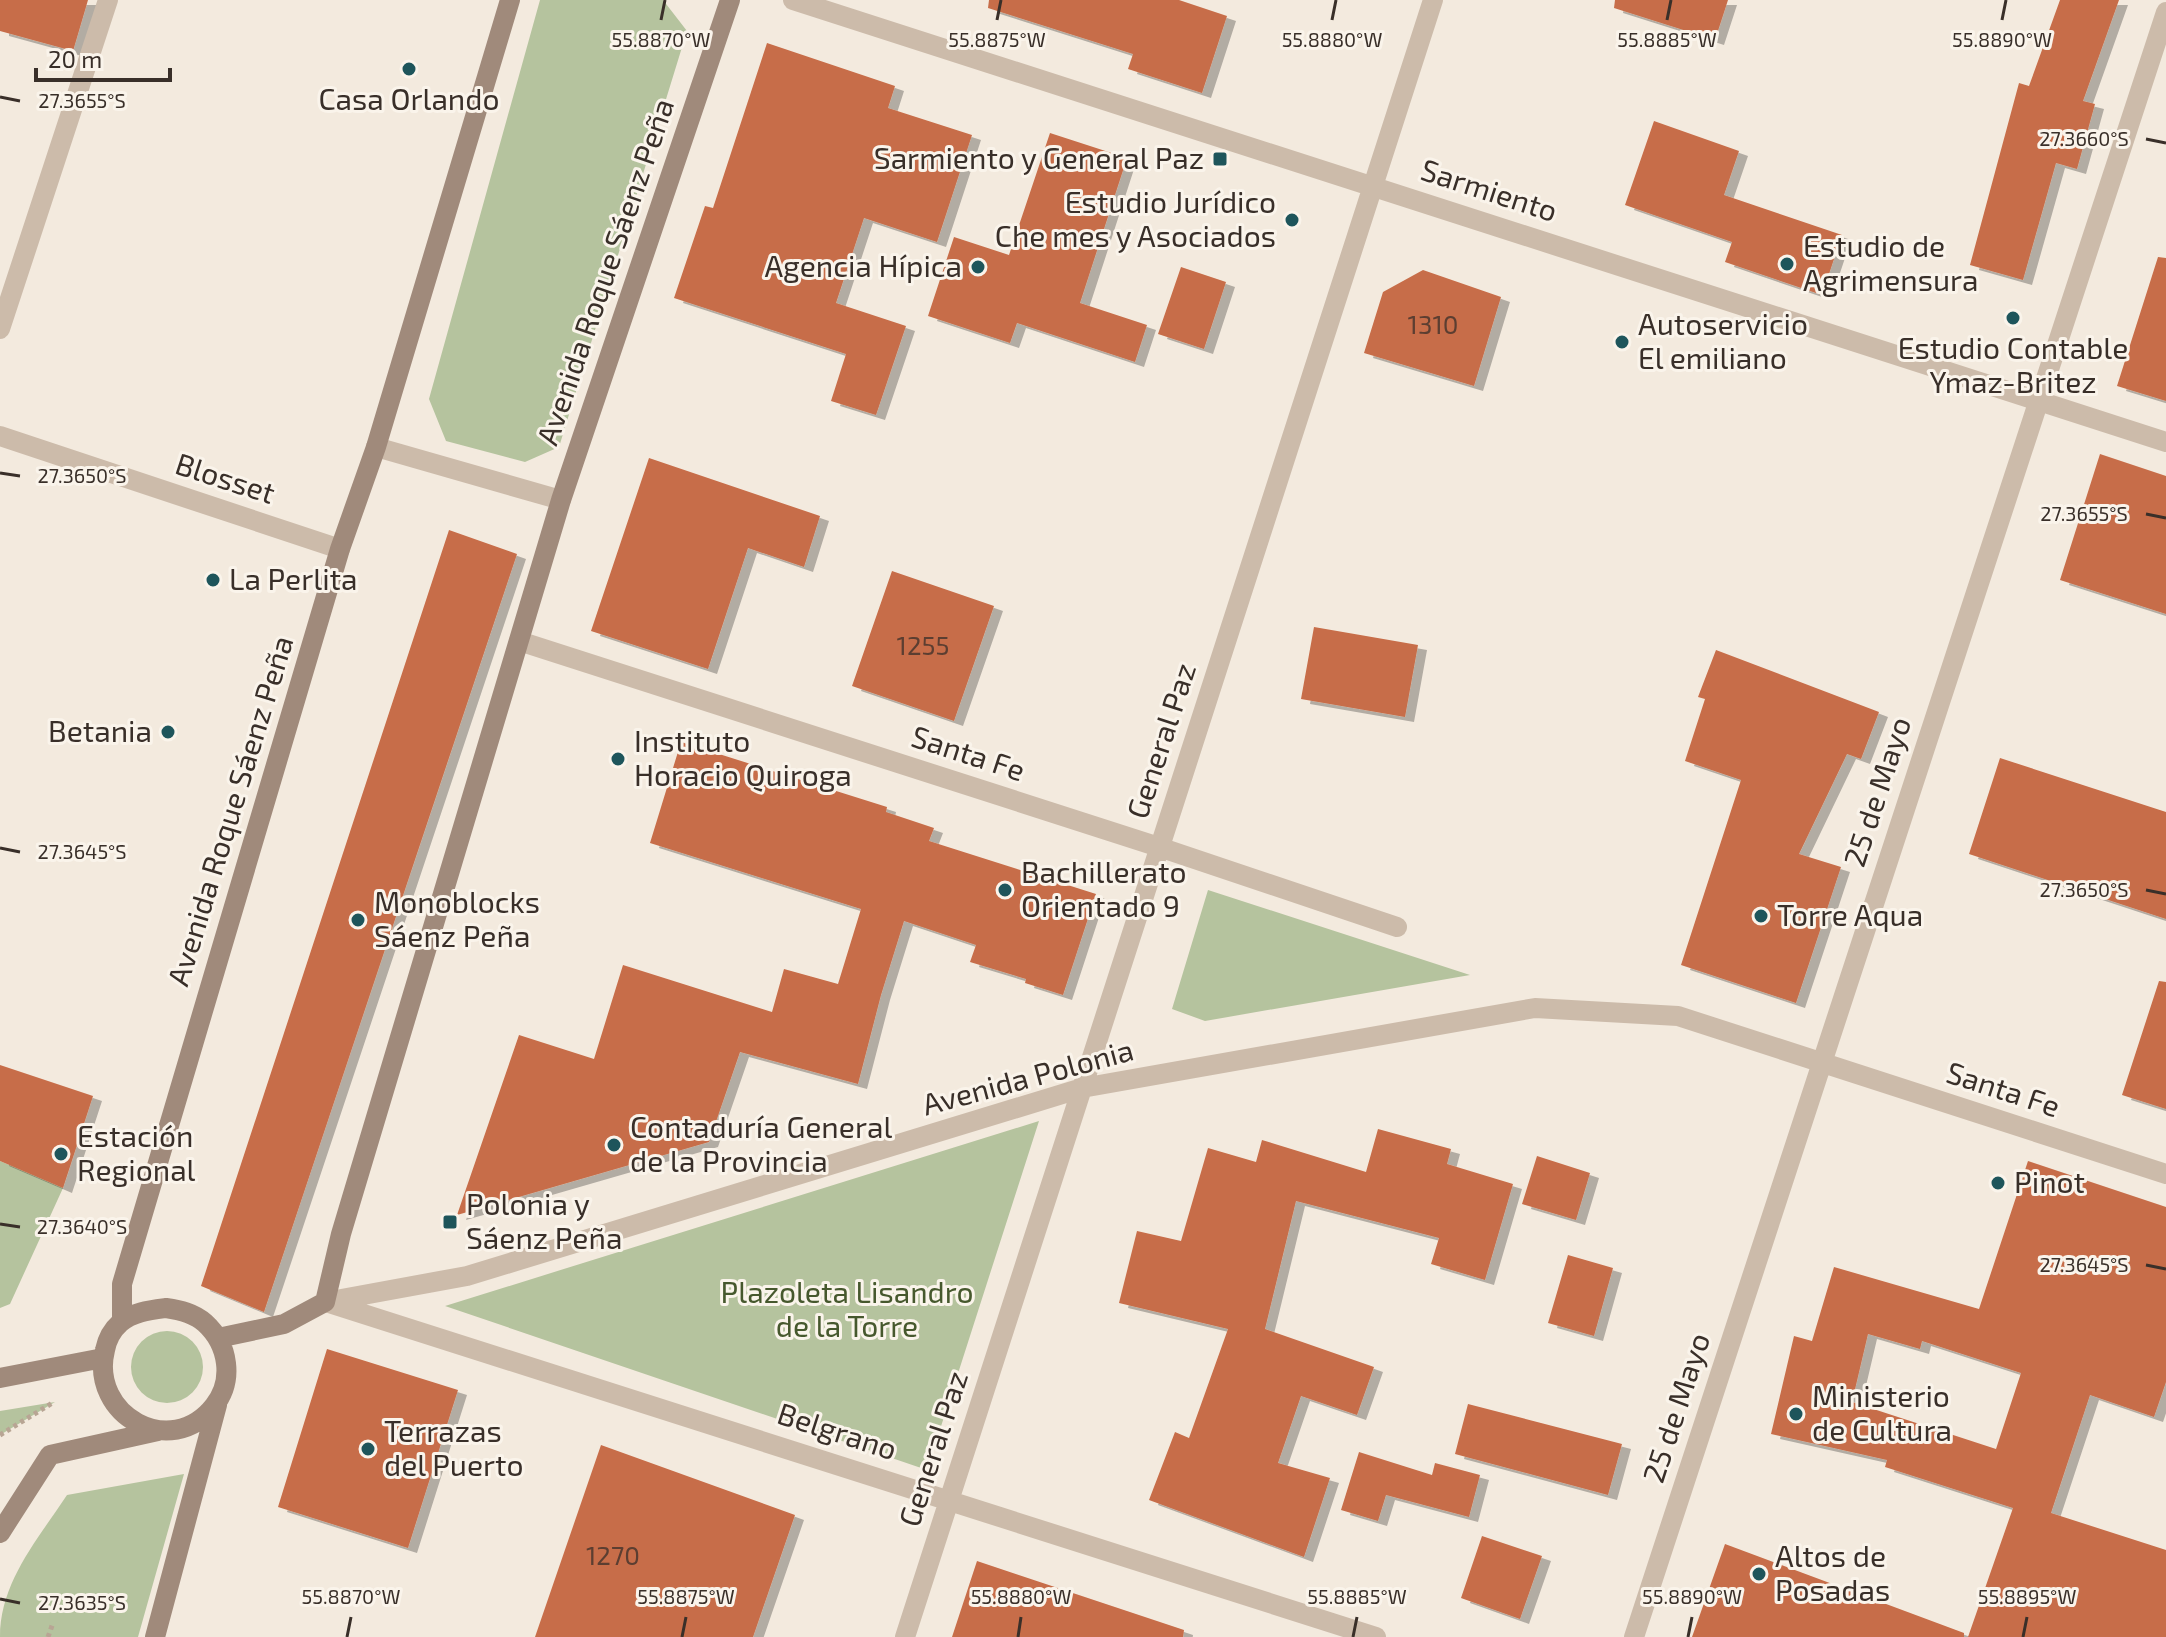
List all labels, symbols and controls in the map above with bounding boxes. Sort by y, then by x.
text: 55.8870°W [612,27,710,51]
text: 55.8875°W [948,27,1046,51]
text: 55.8880°W [1282,27,1382,51]
text: 55.8885°W [1617,27,1717,51]
text: 55.8890°W [1952,27,2052,51]
scale bar [36,32,170,82]
text: 20 m [48,44,102,73]
marker: Casa Orlando [400,60,418,78]
place label: Casa Orlando [318,80,500,116]
text: 27.3655°S [38,88,126,112]
street label: Avenida Roque Sáenz Peña [528,93,680,449]
text: 27.3660°S [2039,126,2129,150]
place label: Sarmiento y General Paz [874,139,1204,175]
marker: Sarmiento y General Paz [1211,150,1229,168]
street label: Sarmiento [1417,150,1562,228]
place label: Estudio Jurídico Che mes y Asociados [995,183,1276,253]
marker: Estudio Jurídico Che mes y Asociados [1283,211,1301,229]
place label: Estudio de Agrimensura [1803,227,1979,297]
place label: Agencia Hípica [764,247,962,283]
marker: Estudio de Agrimensura [1778,255,1796,273]
marker: Agencia Hípica [969,258,987,276]
place label: Autoservicio El emiliano [1638,305,1808,375]
house number: 1310 [1408,308,1458,339]
marker: Estudio Contable Ymaz-Britez [2004,309,2022,327]
place label: Estudio Contable Ymaz-Britez [1898,329,2128,399]
marker: Autoservicio El emiliano [1613,333,1631,351]
street label: Blosset [171,444,280,510]
text: 27.3650°S [38,463,126,487]
text: 27.3655°S [2040,501,2128,525]
place label: La Perlita [229,560,358,596]
marker: La Perlita [204,571,222,589]
house number: 1255 [897,629,949,660]
street label: Avenida Roque Sáenz Peña [159,631,299,990]
street label: General Paz [1118,658,1202,823]
place label: Betania [48,712,152,748]
street label: 25 de Mayo [1835,712,1917,871]
street label: Santa Fe [907,717,1030,787]
place label: Instituto Horacio Quiroga [634,722,852,792]
marker: Betania [159,723,177,741]
marker: Instituto Horacio Quiroga [609,750,627,768]
text: 27.3645°S [37,839,127,863]
place label: Bachillerato Orientado 9 [1021,853,1187,923]
text: 27.3650°S [2040,877,2128,901]
marker: Bachillerato Orientado 9 [996,881,1014,899]
place label: Monoblocks Sáenz Peña [374,883,540,953]
place label: Torre Aqua [1777,896,1923,932]
marker: Torre Aqua [1752,907,1770,925]
marker: Monoblocks Sáenz Peña [349,911,367,929]
street label: Avenida Polonia [918,1031,1137,1122]
street label: Santa Fe [1942,1053,2065,1123]
place label: Contaduría General de la Provincia [630,1108,892,1178]
place label: Estación Regional [77,1117,196,1187]
marker: Contaduría General de la Provincia [605,1136,623,1154]
marker: Estación Regional [52,1145,70,1163]
place label: Pinot [2014,1163,2085,1199]
marker: Pinot [1989,1174,2007,1192]
place label: Polonia y Sáenz Peña [466,1185,622,1255]
marker: Polonia y Sáenz Peña [441,1213,459,1231]
text: 27.3640°S [37,1214,127,1238]
text: 27.3645°S [2039,1252,2129,1276]
park label: Plazoleta Lisandro de la Torre [721,1273,973,1343]
street label: 25 de Mayo [1634,1328,1716,1487]
street label: General Paz [890,1366,974,1531]
place label: Ministerio de Cultura [1812,1377,1952,1447]
street label: Belgrano [773,1394,902,1466]
marker: Ministerio de Cultura [1787,1405,1805,1423]
place label: Terrazas del Puerto [384,1412,524,1482]
marker: Terrazas del Puerto [359,1440,377,1458]
place label: Altos de Posadas [1775,1537,1890,1607]
house number: 1270 [586,1539,640,1570]
marker: Altos de Posadas [1750,1565,1768,1583]
text: 55.8870°W [302,1584,400,1608]
text: 55.8875°W [637,1584,735,1608]
text: 55.8880°W [971,1584,1071,1608]
text: 55.8885°W [1307,1584,1407,1608]
text: 55.8890°W [1642,1584,1742,1608]
text: 55.8895°W [1978,1584,2076,1608]
text: 27.3635°S [38,1590,126,1614]

